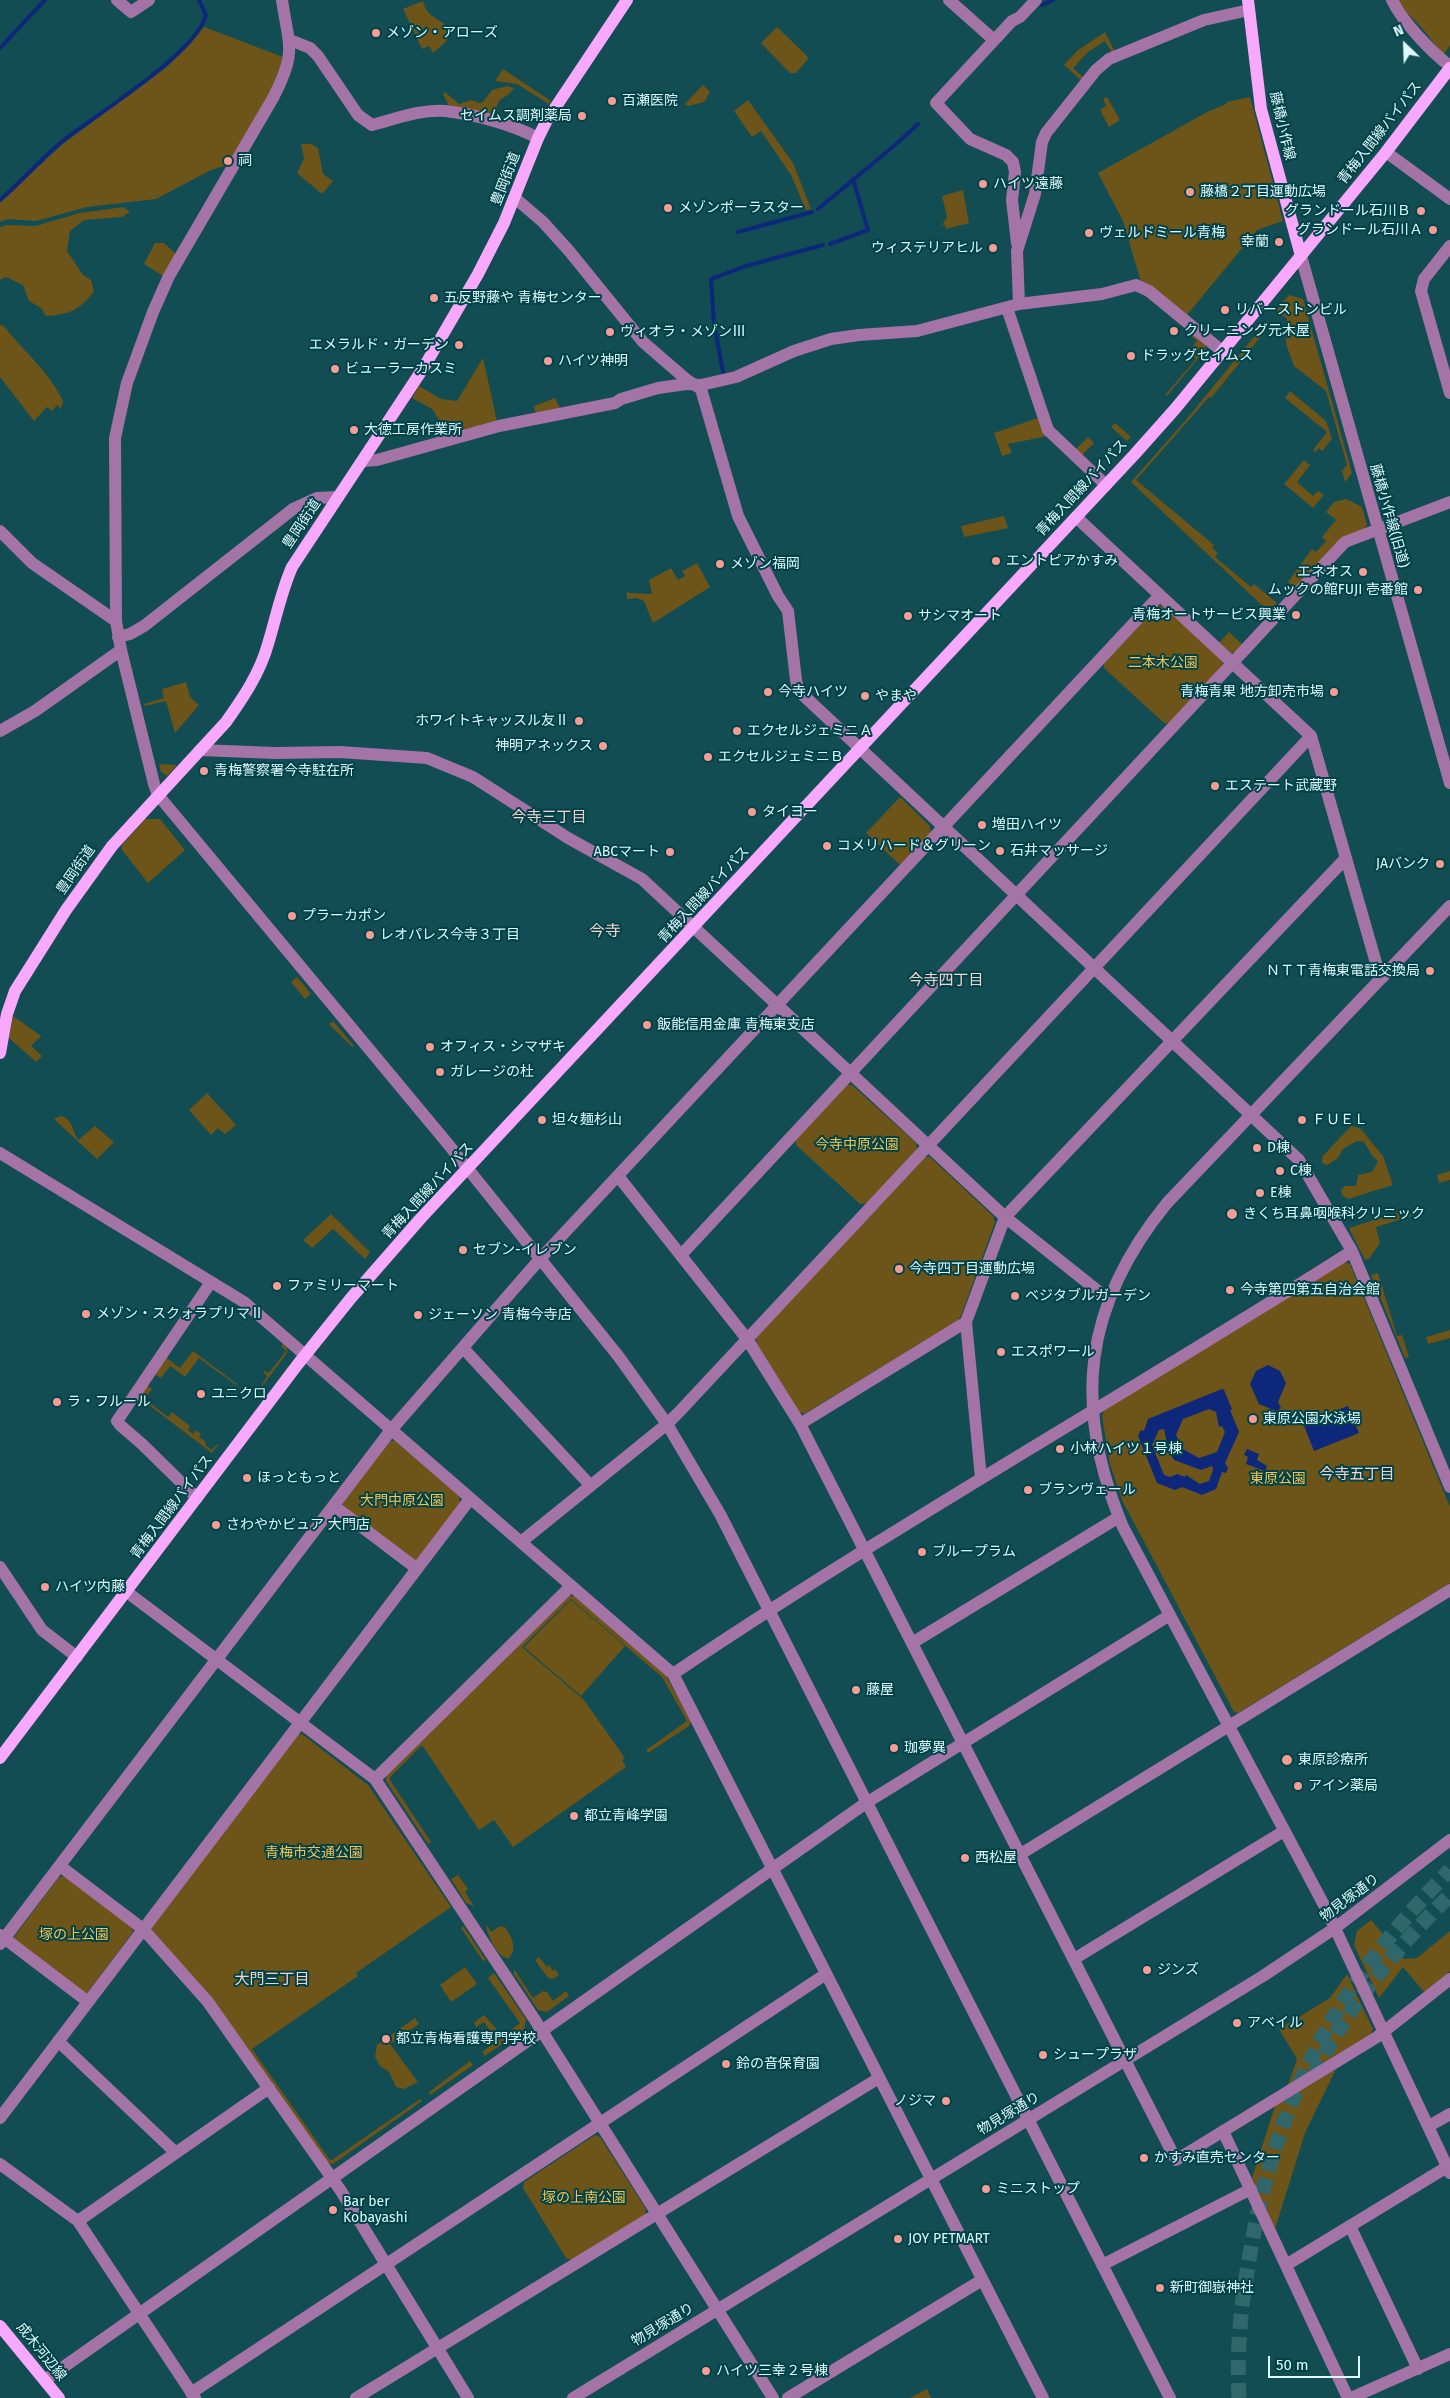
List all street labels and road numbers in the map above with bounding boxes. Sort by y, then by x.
street label: 青梅入間線バイパス [1335,78,1425,188]
street label: 藤橋小作線 [1266,90,1298,162]
street label: 豊岡街道 [488,150,524,208]
street label: 青梅入間線バイパス [1033,436,1131,540]
street label: 藤橋小作線(旧道) [1366,462,1412,570]
street label: 豊岡街道 [279,496,325,552]
street label: 豊岡街道 [53,842,99,898]
street label: 青梅入間線バイパス [655,843,753,947]
street label: 青梅入間線バイパス [379,1139,477,1243]
street label: 青梅入間線バイパス [127,1452,217,1562]
street label: 物見塚通り [1317,1870,1383,1926]
street label: 物見塚通り [975,2089,1043,2139]
street label: 物見塚通り [629,2300,697,2350]
street label: 成木河辺線 [12,2320,70,2384]

